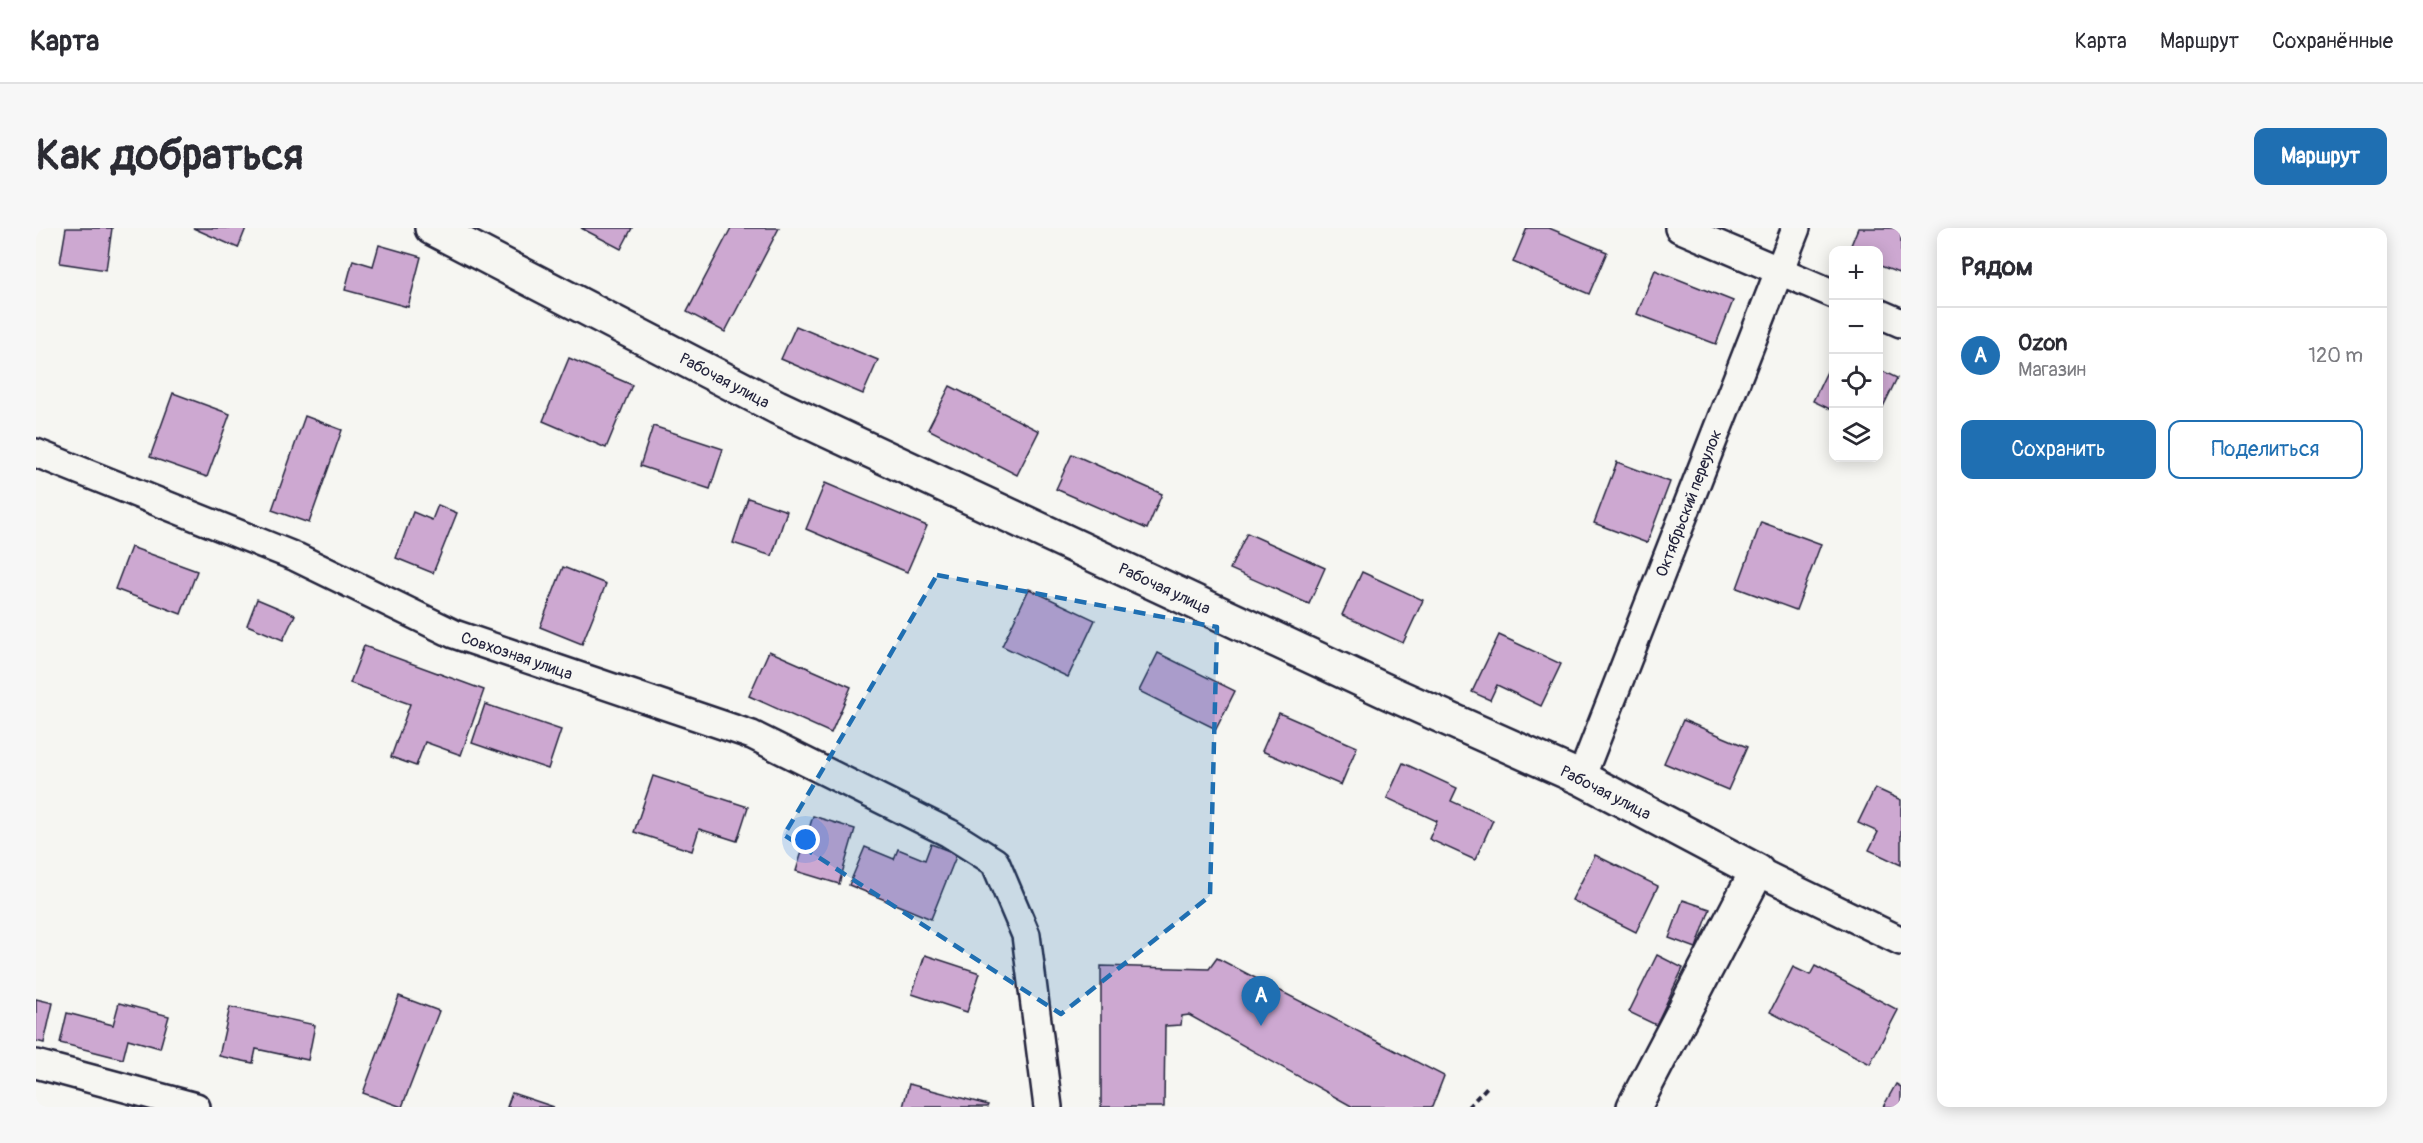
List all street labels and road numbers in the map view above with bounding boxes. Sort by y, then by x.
street label: Рабочая улица [676,349,773,413]
street label: Октябрьский переулок [1652,427,1726,580]
street label: Рабочая улица [1115,559,1214,619]
street label: Совхозная улица [458,627,575,684]
street label: Рабочая улица [1557,761,1654,824]

